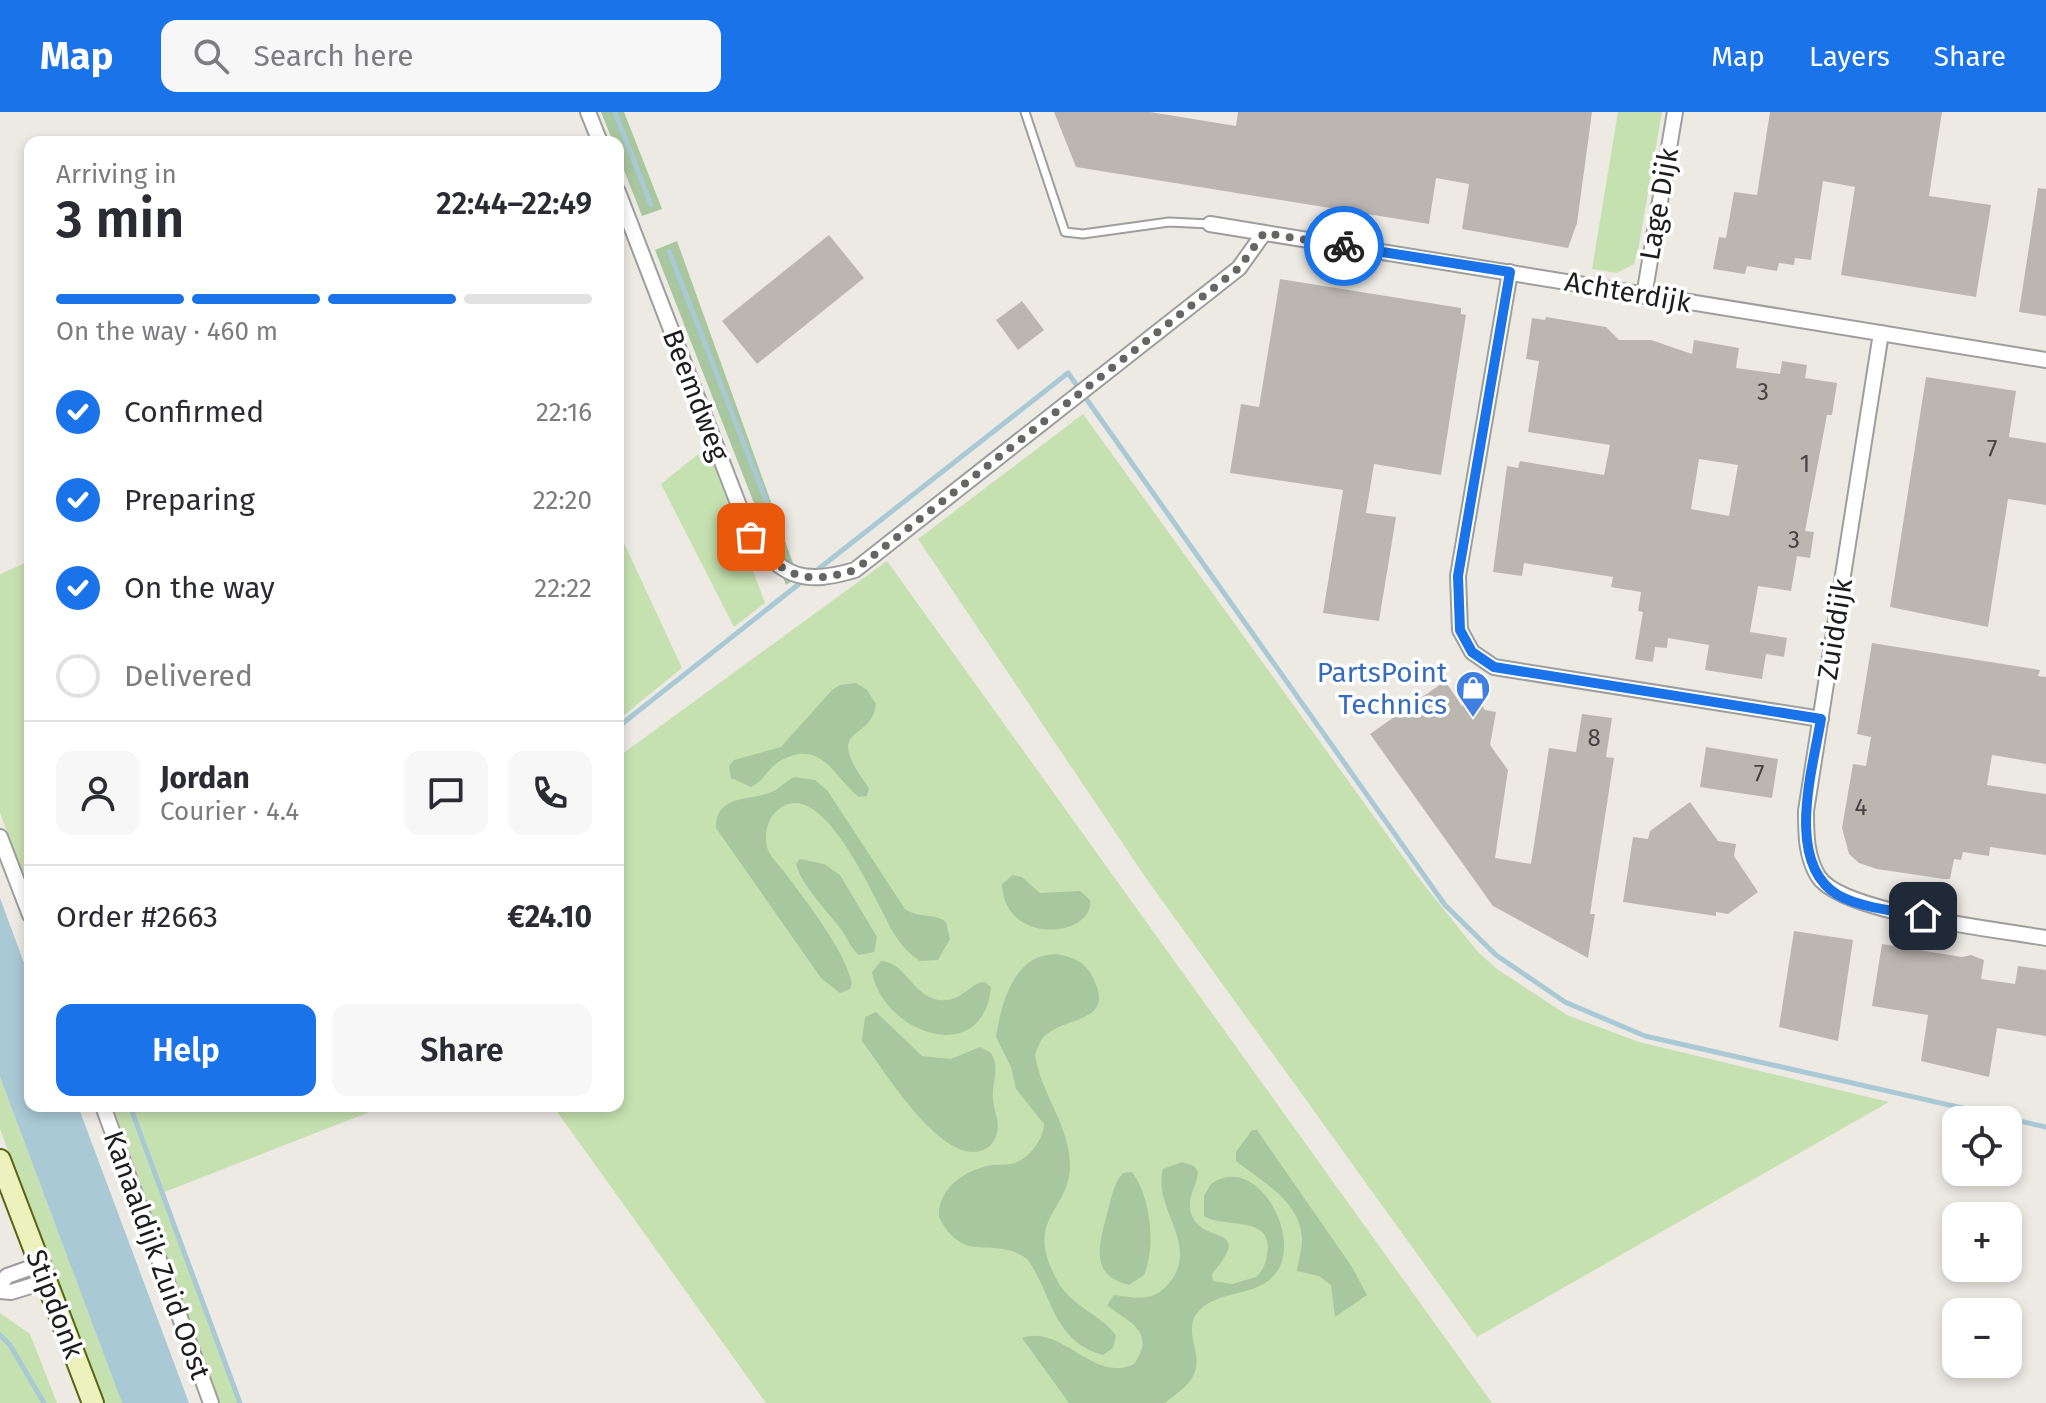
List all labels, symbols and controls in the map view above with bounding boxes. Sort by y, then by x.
search box [161,20,721,92]
text: Map [40,33,113,79]
icon: search [189,34,233,78]
text: Search here [253,38,414,74]
text: Map [1711,40,1765,73]
text: Layers [1809,40,1890,73]
text: Share [1934,40,2006,73]
street label: Lage Dijk [1633,145,1685,263]
text: Arriving in [56,159,177,190]
text: 22:44–22:49 [436,186,592,222]
text: 3 min [56,188,184,251]
courier [1304,206,1384,286]
icon: bike [1322,224,1366,268]
street label: Achterdijk [1562,265,1694,319]
text: On the way · 460 m [56,316,278,347]
street label: Beemdweg [656,325,736,466]
house number: 3 [1757,378,1769,406]
icon: check [56,390,100,434]
text: Confirmed [124,394,264,430]
text: 22:16 [536,397,592,428]
house number: 7 [1987,435,1997,463]
house number: 1 [1800,450,1810,478]
icon: check [56,478,100,522]
text: Preparing [124,482,255,518]
text: 22:20 [533,485,592,516]
pin [717,503,785,571]
icon: bag [729,515,773,559]
house number: 3 [1788,526,1800,554]
icon: check [56,566,100,610]
text: On the way [124,570,275,606]
text: 22:22 [534,573,592,604]
street label: Zuiddijk [1811,575,1859,682]
place label: PartsPoint Technics [1317,656,1448,721]
text: Delivered [124,658,253,694]
shop icon: PartsPoint Technics [1454,669,1492,719]
house number: 8 [1587,724,1601,752]
button: person [56,751,140,835]
button: chat [404,751,488,835]
button: phone [508,751,592,835]
text: Jordan [160,760,250,796]
house number: 7 [1754,760,1764,788]
house number: 4 [1855,793,1868,821]
text: Courier · 4.4 [160,796,299,827]
pin [1889,882,1957,950]
icon: home [1901,894,1945,938]
text: Order #2663 [56,899,218,935]
text: €24.10 [507,899,592,935]
button: Help [56,1004,316,1096]
button: Share [332,1004,592,1096]
map controls [1942,1106,2022,1378]
button: locate [1942,1106,2022,1186]
street label: Kanaaldijk Zuid Oost [97,1126,218,1384]
button: + [1942,1202,2022,1282]
street label: Stipdonk [19,1245,91,1364]
button: − [1942,1298,2022,1378]

